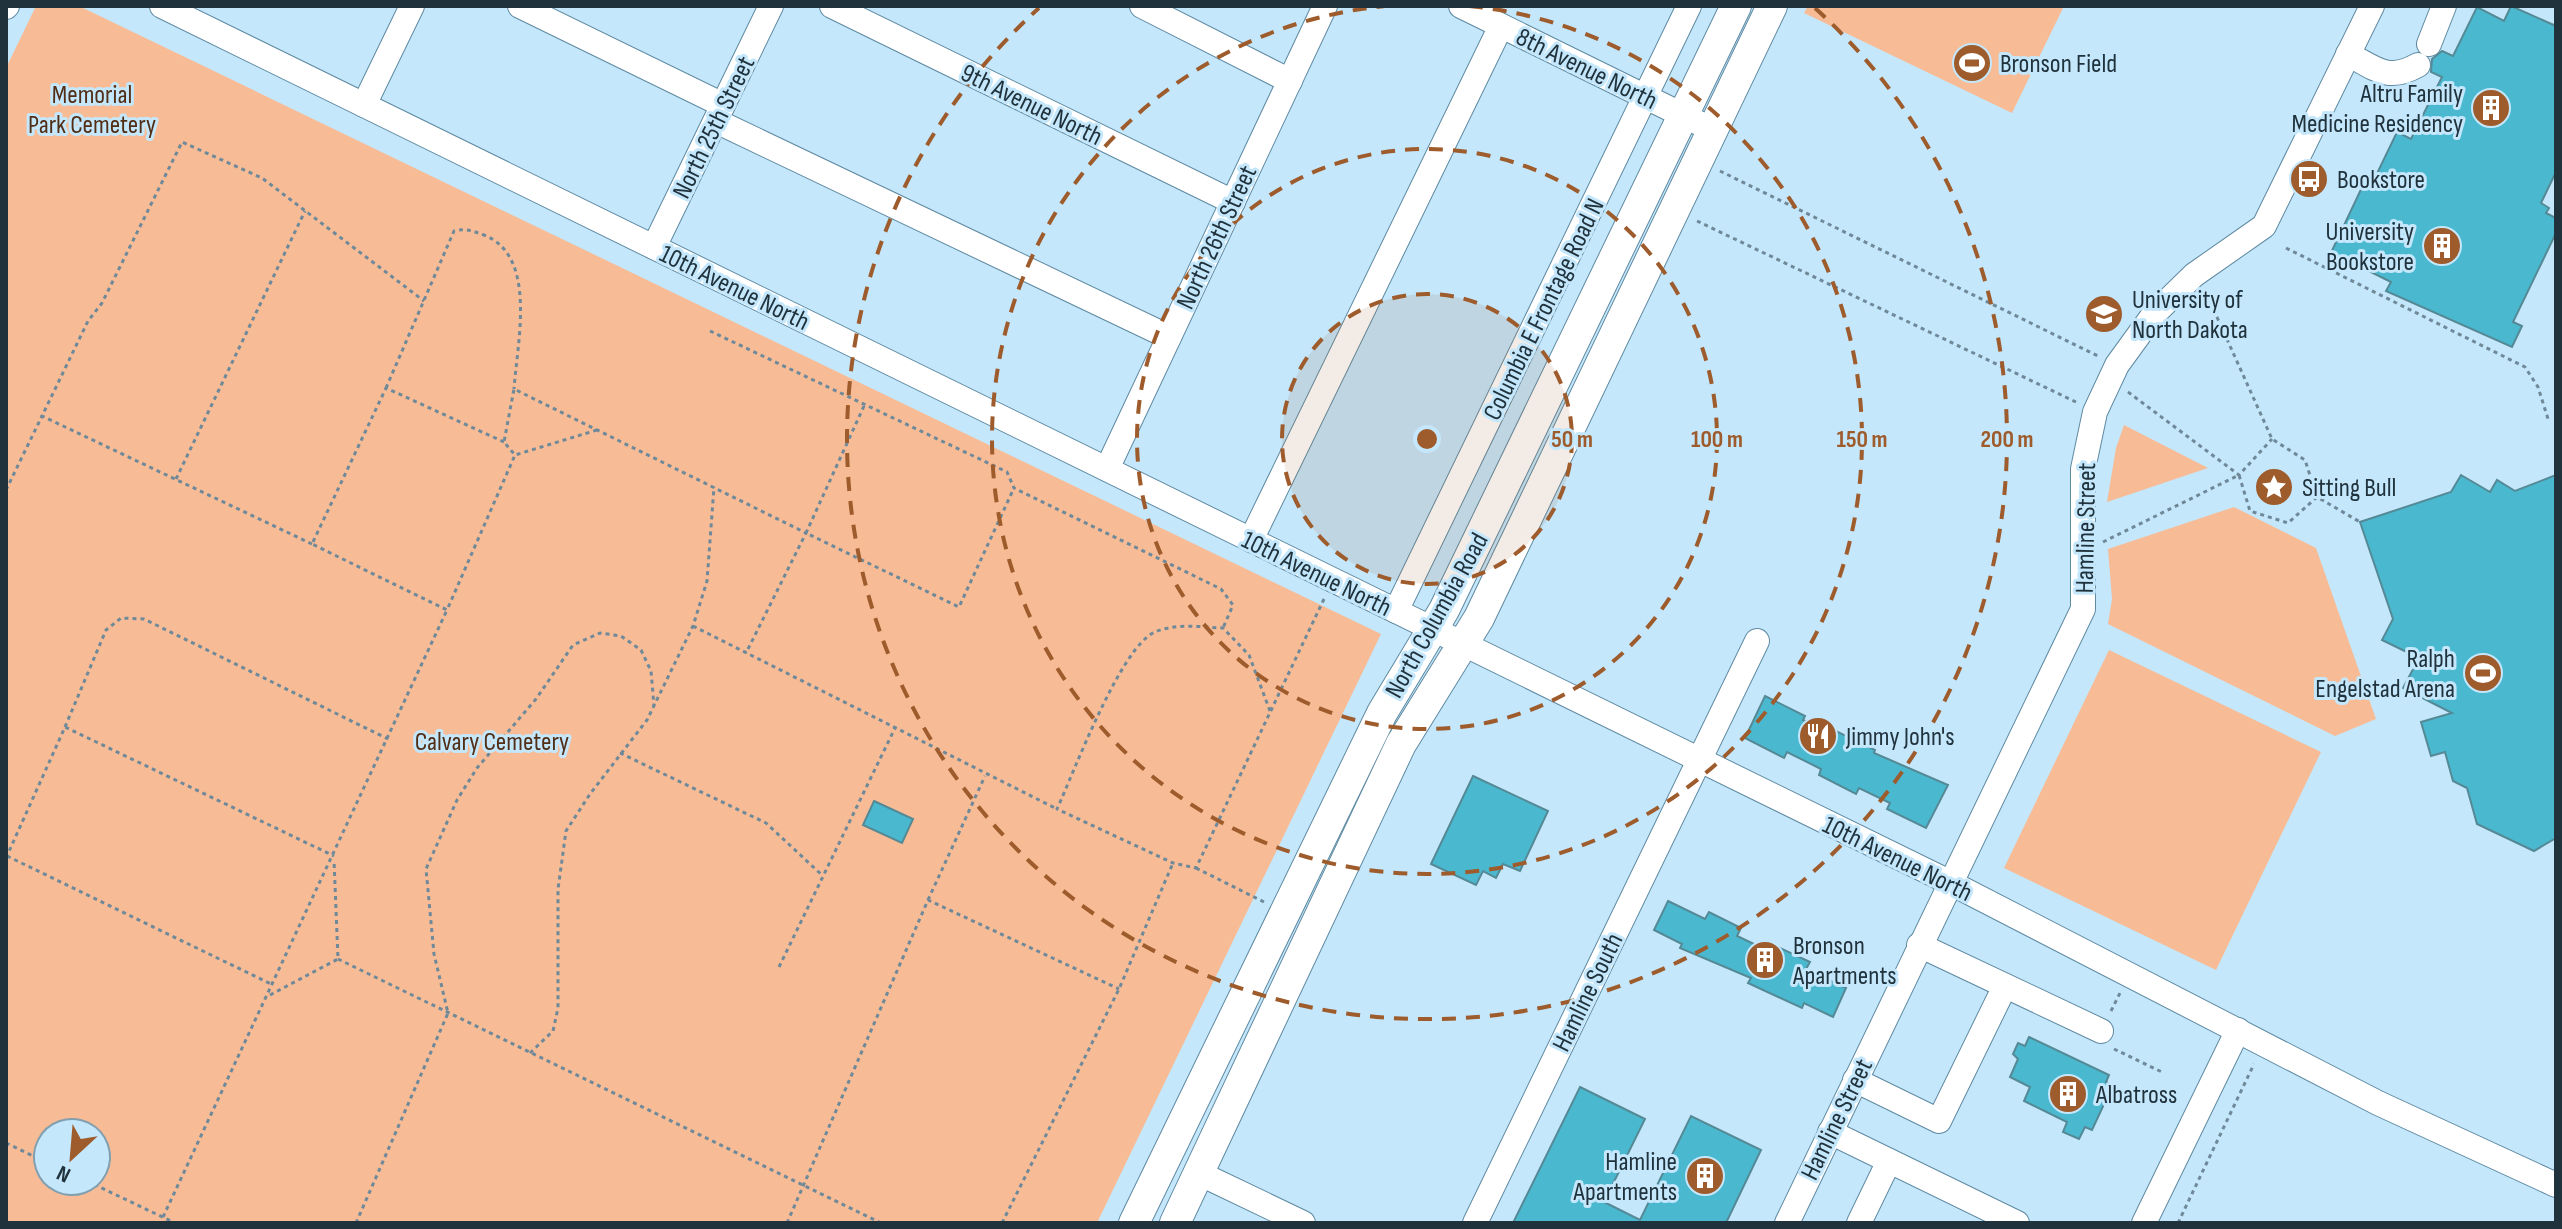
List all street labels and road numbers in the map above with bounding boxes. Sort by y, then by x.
street label: 8th Avenue North [1511,22,1662,117]
street label: North 25th Street [667,52,762,204]
street label: 9th Avenue North [956,58,1107,153]
street label: North 26th Street [1171,161,1264,315]
street label: Columbia E Frontage Road N [1477,194,1611,425]
street label: 10th Avenue North [655,239,814,338]
street label: Hamline Street [2070,462,2103,594]
street label: 10th Avenue North [1237,525,1396,624]
street label: North Columbia Road [1379,528,1495,704]
street label: 10th Avenue North [1818,810,1977,909]
street label: Hamline South [1546,928,1630,1057]
street label: Hamline Street [1795,1054,1880,1185]

